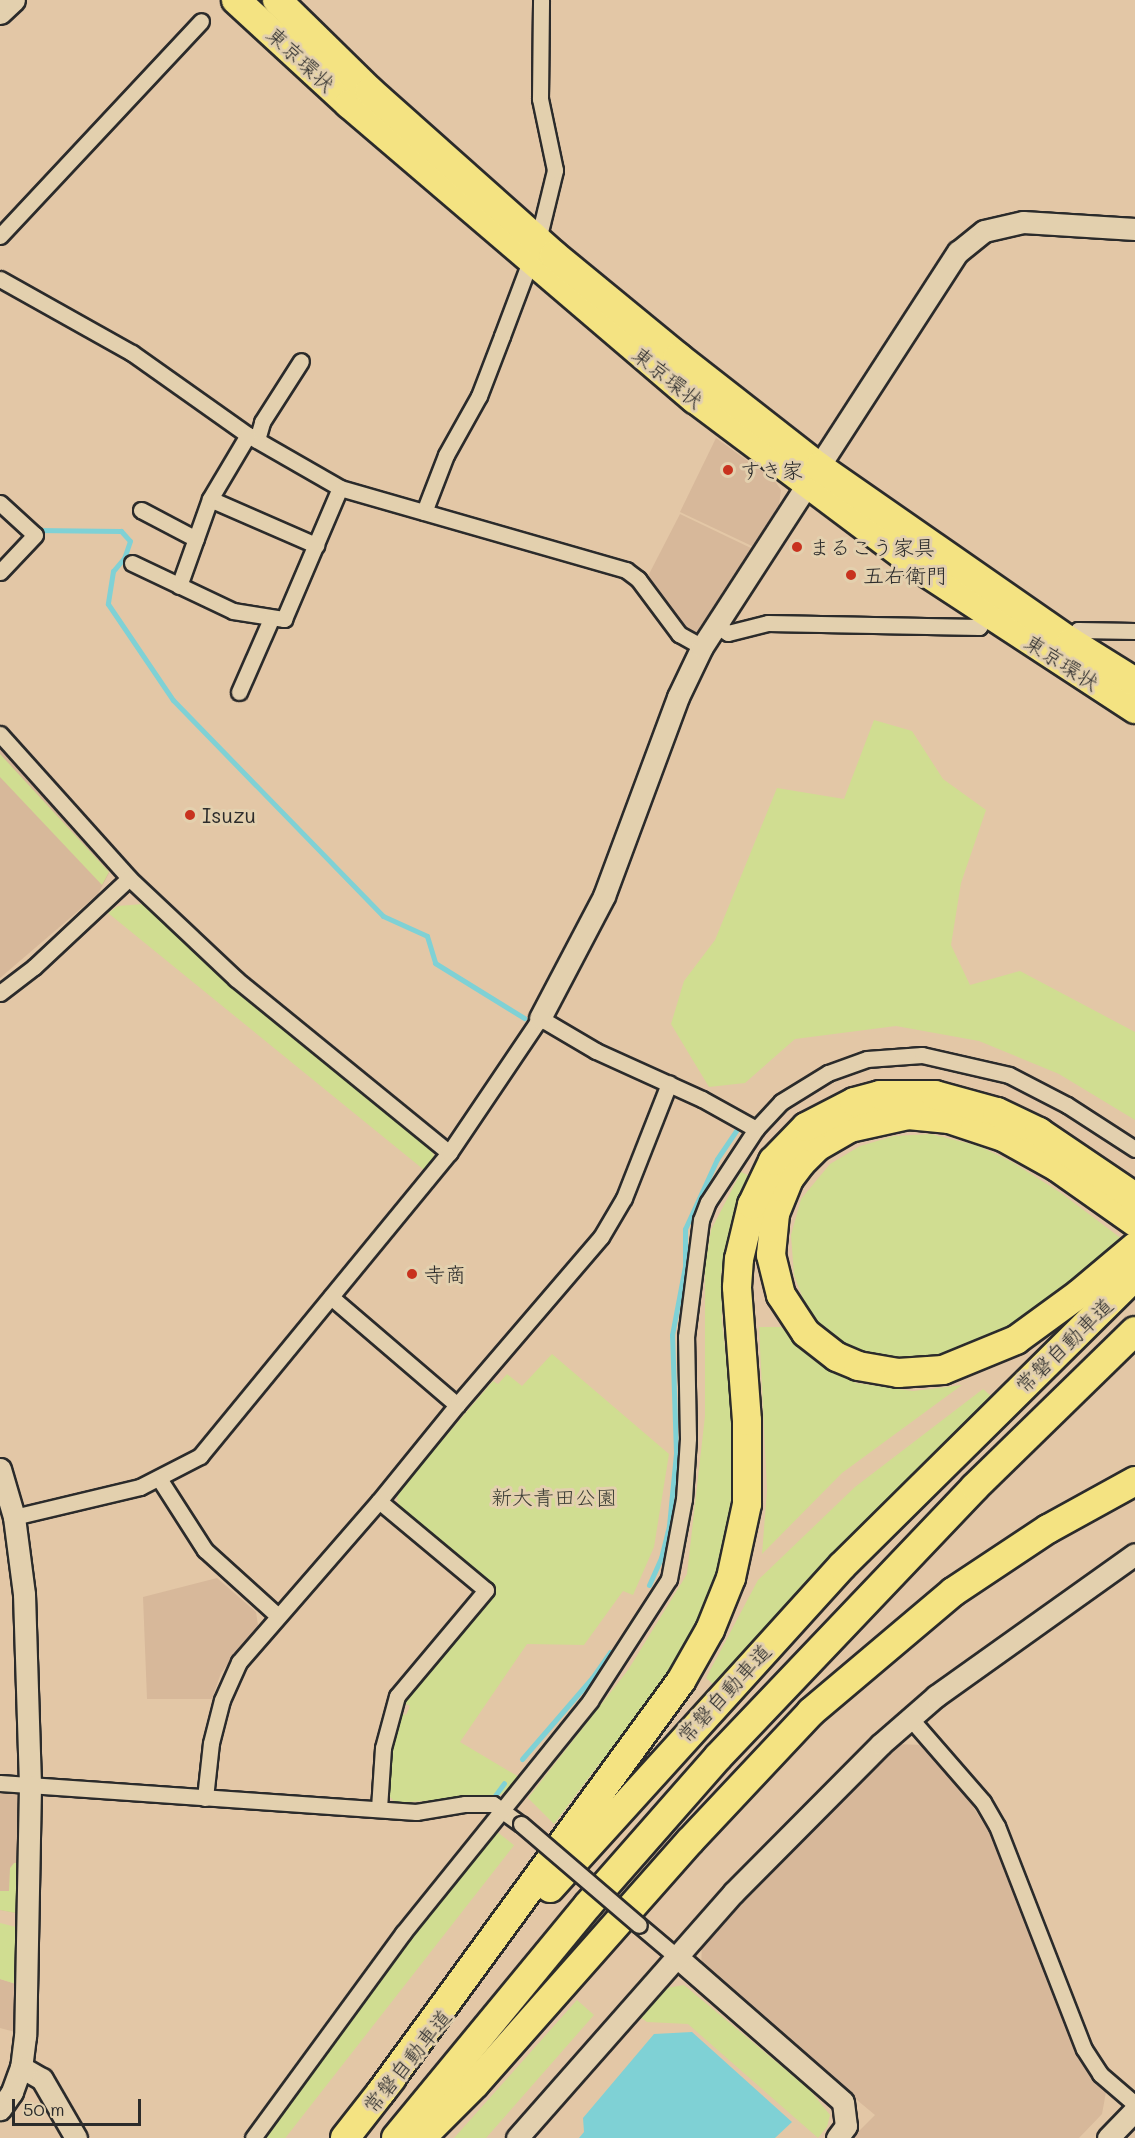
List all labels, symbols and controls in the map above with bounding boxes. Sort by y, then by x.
street label: 東京環状 [262,21,340,97]
street label: 東京環状 [627,341,709,413]
place label: すき家 [740,457,803,483]
marker: すき家 [721,463,735,477]
place label: まるこう家具 [809,534,935,560]
marker: まるこう家具 [790,540,804,554]
place label: 五右衛門 [863,562,947,588]
marker: 五右衛門 [844,568,858,582]
street label: 東京環状 [1020,629,1104,695]
place label: Isuzu [202,802,256,828]
marker: Isuzu [183,808,197,822]
place label: 寺商 [424,1261,466,1287]
marker: 寺商 [405,1267,419,1281]
street label: 常磐自動車道 [1010,1292,1118,1398]
park label: 新大青田公園 [491,1484,617,1510]
street label: 常磐自動車道 [672,1638,776,1748]
street label: 常磐自動車道 [358,2004,456,2118]
scale bar [15,2087,144,2125]
text: 50 m [23,2097,65,2121]

